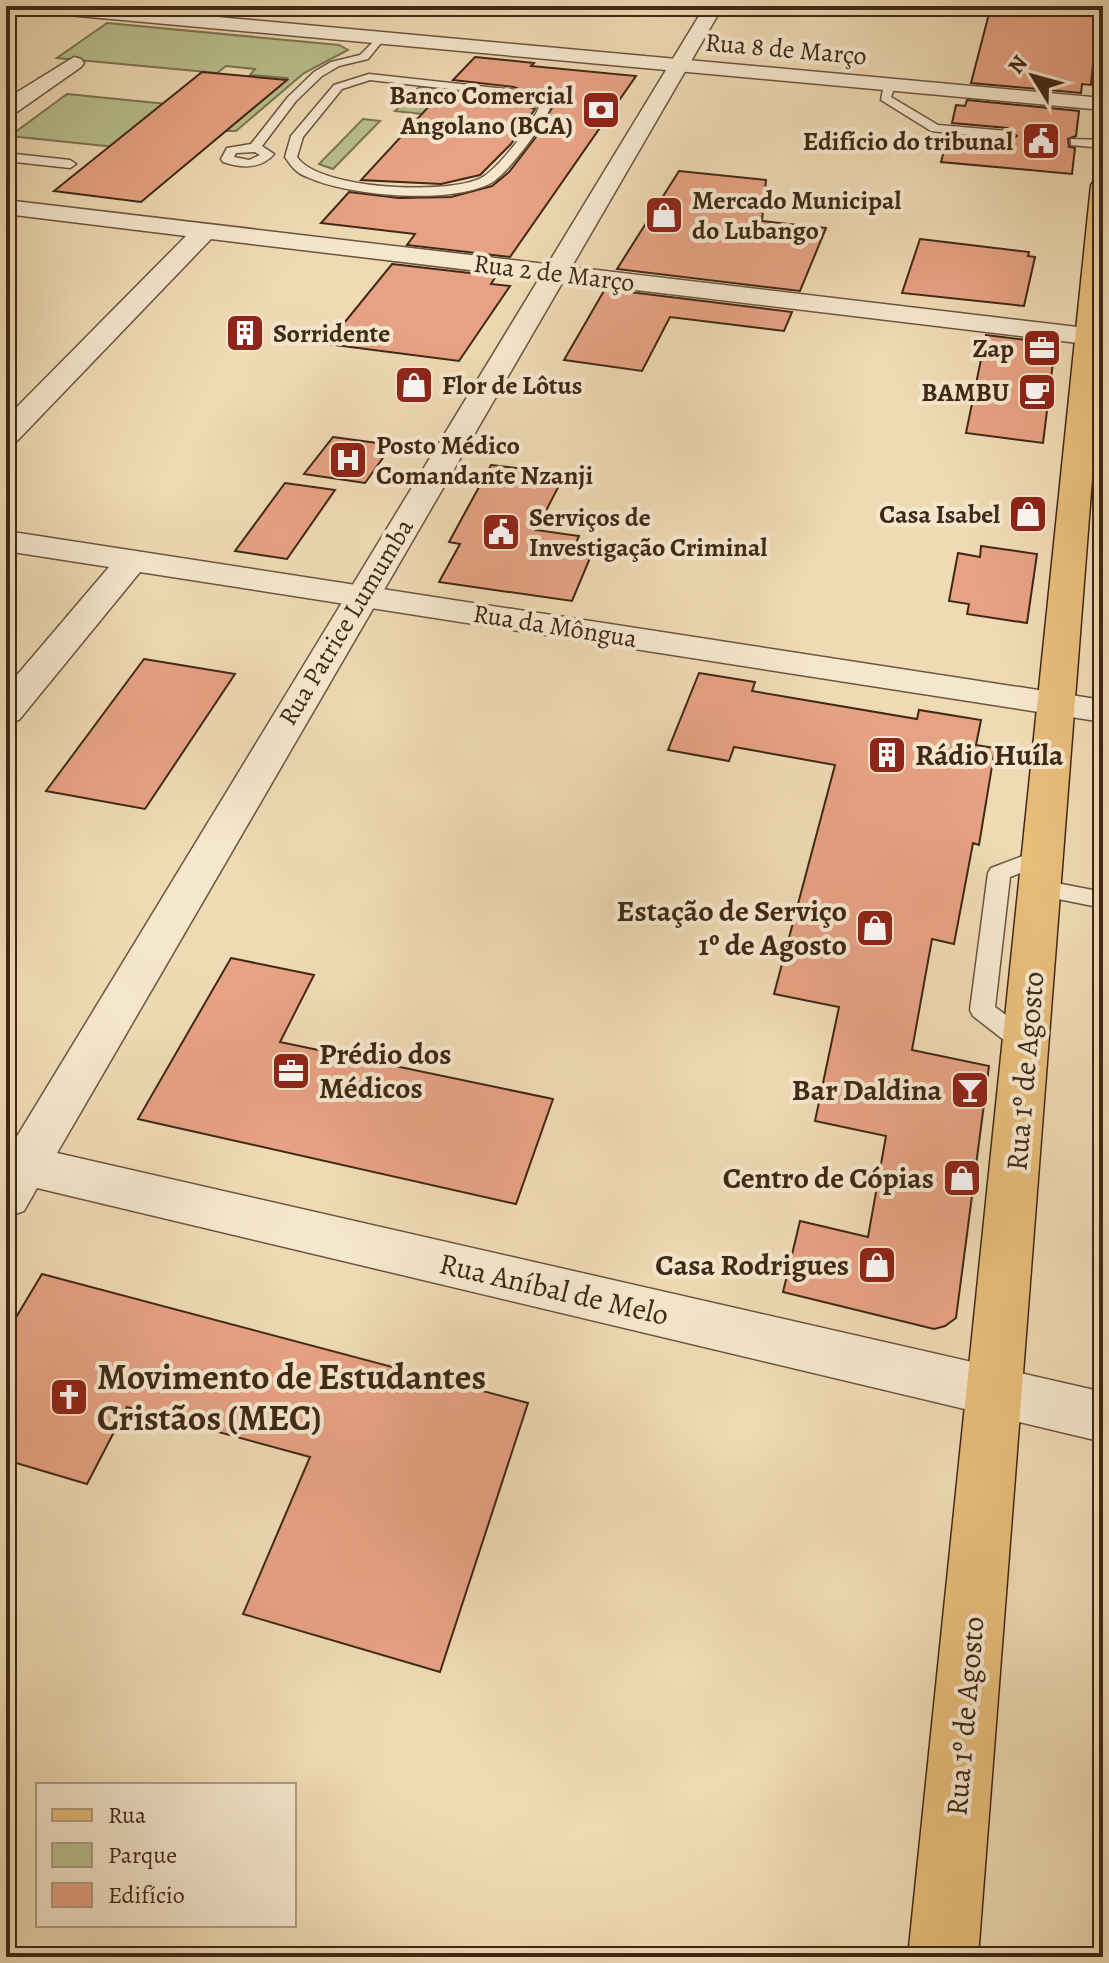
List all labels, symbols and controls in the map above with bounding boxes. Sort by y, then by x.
street label: Rua 8 de Março [704,25,868,74]
north arrow [993,36,1073,116]
text: N [1001,49,1035,80]
place label: Banco Comercial Angolano (BCA) [389,78,573,143]
bank icon: Banco Comercial Angolano (BCA) [580,89,622,131]
public building icon: Edifício do tribunal [1020,120,1062,162]
place label: Edifício do tribunal [803,124,1013,159]
place label: Mercado Municipal do Lubango [692,183,901,248]
shop icon: Mercado Municipal do Lubango [643,194,685,236]
street label: Rua 2 de Março [472,246,637,300]
building icon: Sorridente [224,312,266,354]
place label: Sorridente [273,316,390,351]
office icon: Zap [1021,327,1063,369]
place label: Zap [972,331,1014,366]
shop icon: Flor de Lôtus [393,364,435,406]
place label: Flor de Lôtus [442,368,582,403]
cafe icon: BAMBU [1016,371,1058,413]
place label: BAMBU [921,375,1009,410]
place label: Posto Médico Comandante Nzanji [376,428,593,493]
hospital icon: Posto Médico Comandante Nzanji [327,439,369,481]
shop icon: Casa Isabel [1007,493,1049,535]
place label: Casa Isabel [879,497,1000,532]
place label: Serviços de Investigação Criminal [529,500,767,565]
public building icon: Serviços de Investigação Criminal [480,511,522,553]
street label: Rua Patrice Lumumba [270,512,422,732]
street label: Rua da Môngua [470,596,640,656]
building icon: Rádio Huíla [866,734,908,776]
place label: Rádio Huíla [915,735,1064,775]
place label: Estação de Serviço 1º de Agosto [617,891,847,965]
shop icon: Estação de Serviço 1º de Agosto [854,907,896,949]
street label: Rua 1º de Agosto [996,970,1054,1172]
place label: Prédio dos Médicos [319,1034,452,1108]
office icon: Prédio dos Médicos [270,1050,312,1092]
bar icon: Bar Daldina [949,1069,991,1111]
place label: Bar Daldina [792,1070,943,1110]
shop icon: Centro de Cópias [941,1157,983,1199]
place label: Centro de Cópias [723,1158,934,1198]
street label: Rua Aníbal de Melo [436,1243,672,1335]
shop icon: Casa Rodrigues [856,1244,898,1286]
place label: Casa Rodrigues [655,1245,849,1285]
place label: Movimento de Estudantes Cristãos (MEC) [97,1352,486,1442]
church icon: Movimento de Estudantes Cristãos (MEC) [48,1376,90,1418]
street label: Rua 1º de Agosto [936,1615,994,1817]
legend [36,1783,296,1927]
text: Rua [108,1799,147,1831]
text: Parque [108,1839,177,1871]
text: Edifício [108,1879,185,1911]

